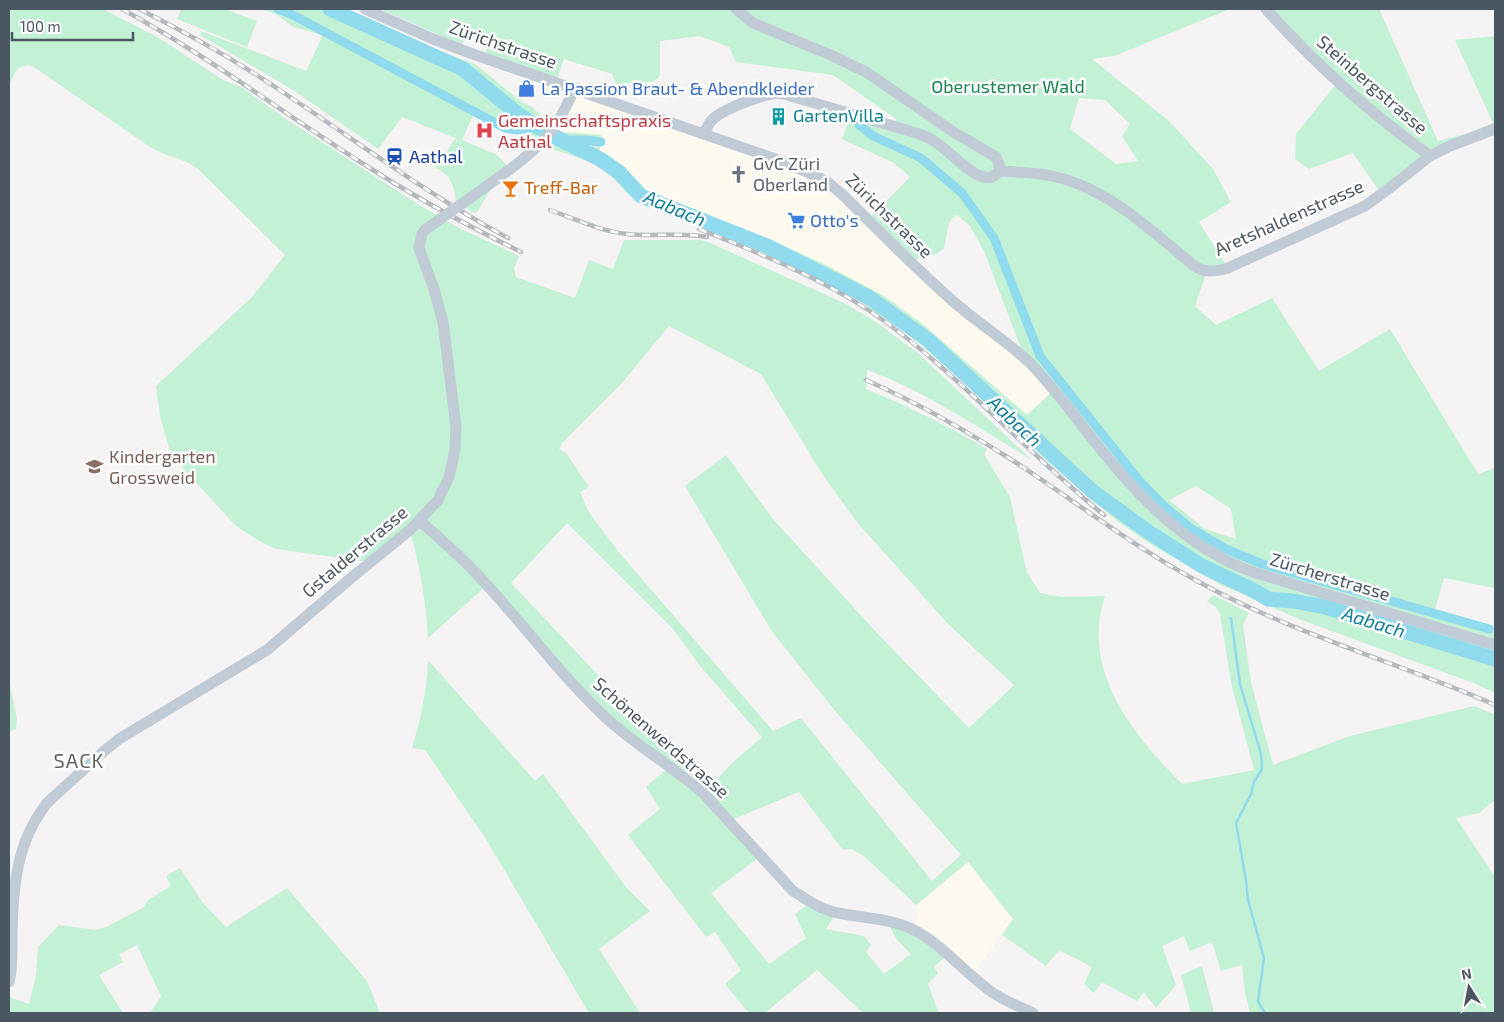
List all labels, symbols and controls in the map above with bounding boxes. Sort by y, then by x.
scale bar [12,10,134,42]
street label: Zürichstrasse [447,15,560,73]
text: 100 m [20,17,61,35]
street label: Steinbergstrasse [1313,30,1433,138]
park label: Oberustemer Wald [931,75,1085,97]
place label: La Passion Braut- & Abendkleider [541,77,815,99]
shop icon: La Passion Braut- & Abendkleider [517,79,537,99]
place label: GartenVilla [793,104,884,126]
building icon: GartenVilla [769,106,789,126]
place label: Gemeinschaftspraxis Aathal [498,109,671,152]
hospital icon: Gemeinschaftspraxis Aathal [474,121,494,141]
place label: Aathal [409,145,463,167]
station icon: Aathal [385,147,405,167]
place label: GvC Züri Oberland [753,152,828,195]
church icon: GvC Züri Oberland [729,164,749,184]
street label: Zürichstrasse [842,168,938,262]
street label: Aretshaldenstrasse [1211,174,1367,260]
place label: Treff-Bar [524,176,598,198]
bar icon: Treff-Bar [500,178,520,198]
water label: Aabach [640,184,709,231]
place label: Otto's [810,209,859,231]
supermarket icon: Otto's [786,211,806,231]
water label: Aabach [983,390,1047,451]
place label: Kindergarten Grossweid [109,445,216,488]
school or university icon: Kindergarten Grossweid [85,457,105,477]
street label: Gstalderstrasse [297,501,412,602]
street label: Zürcherstrasse [1267,547,1393,605]
water label: Aabach [1339,601,1408,642]
street label: Schönenwerdstrasse [589,672,734,802]
district label: SACK [54,748,104,772]
north arrow [1444,962,1494,1012]
text: N [1460,964,1473,983]

